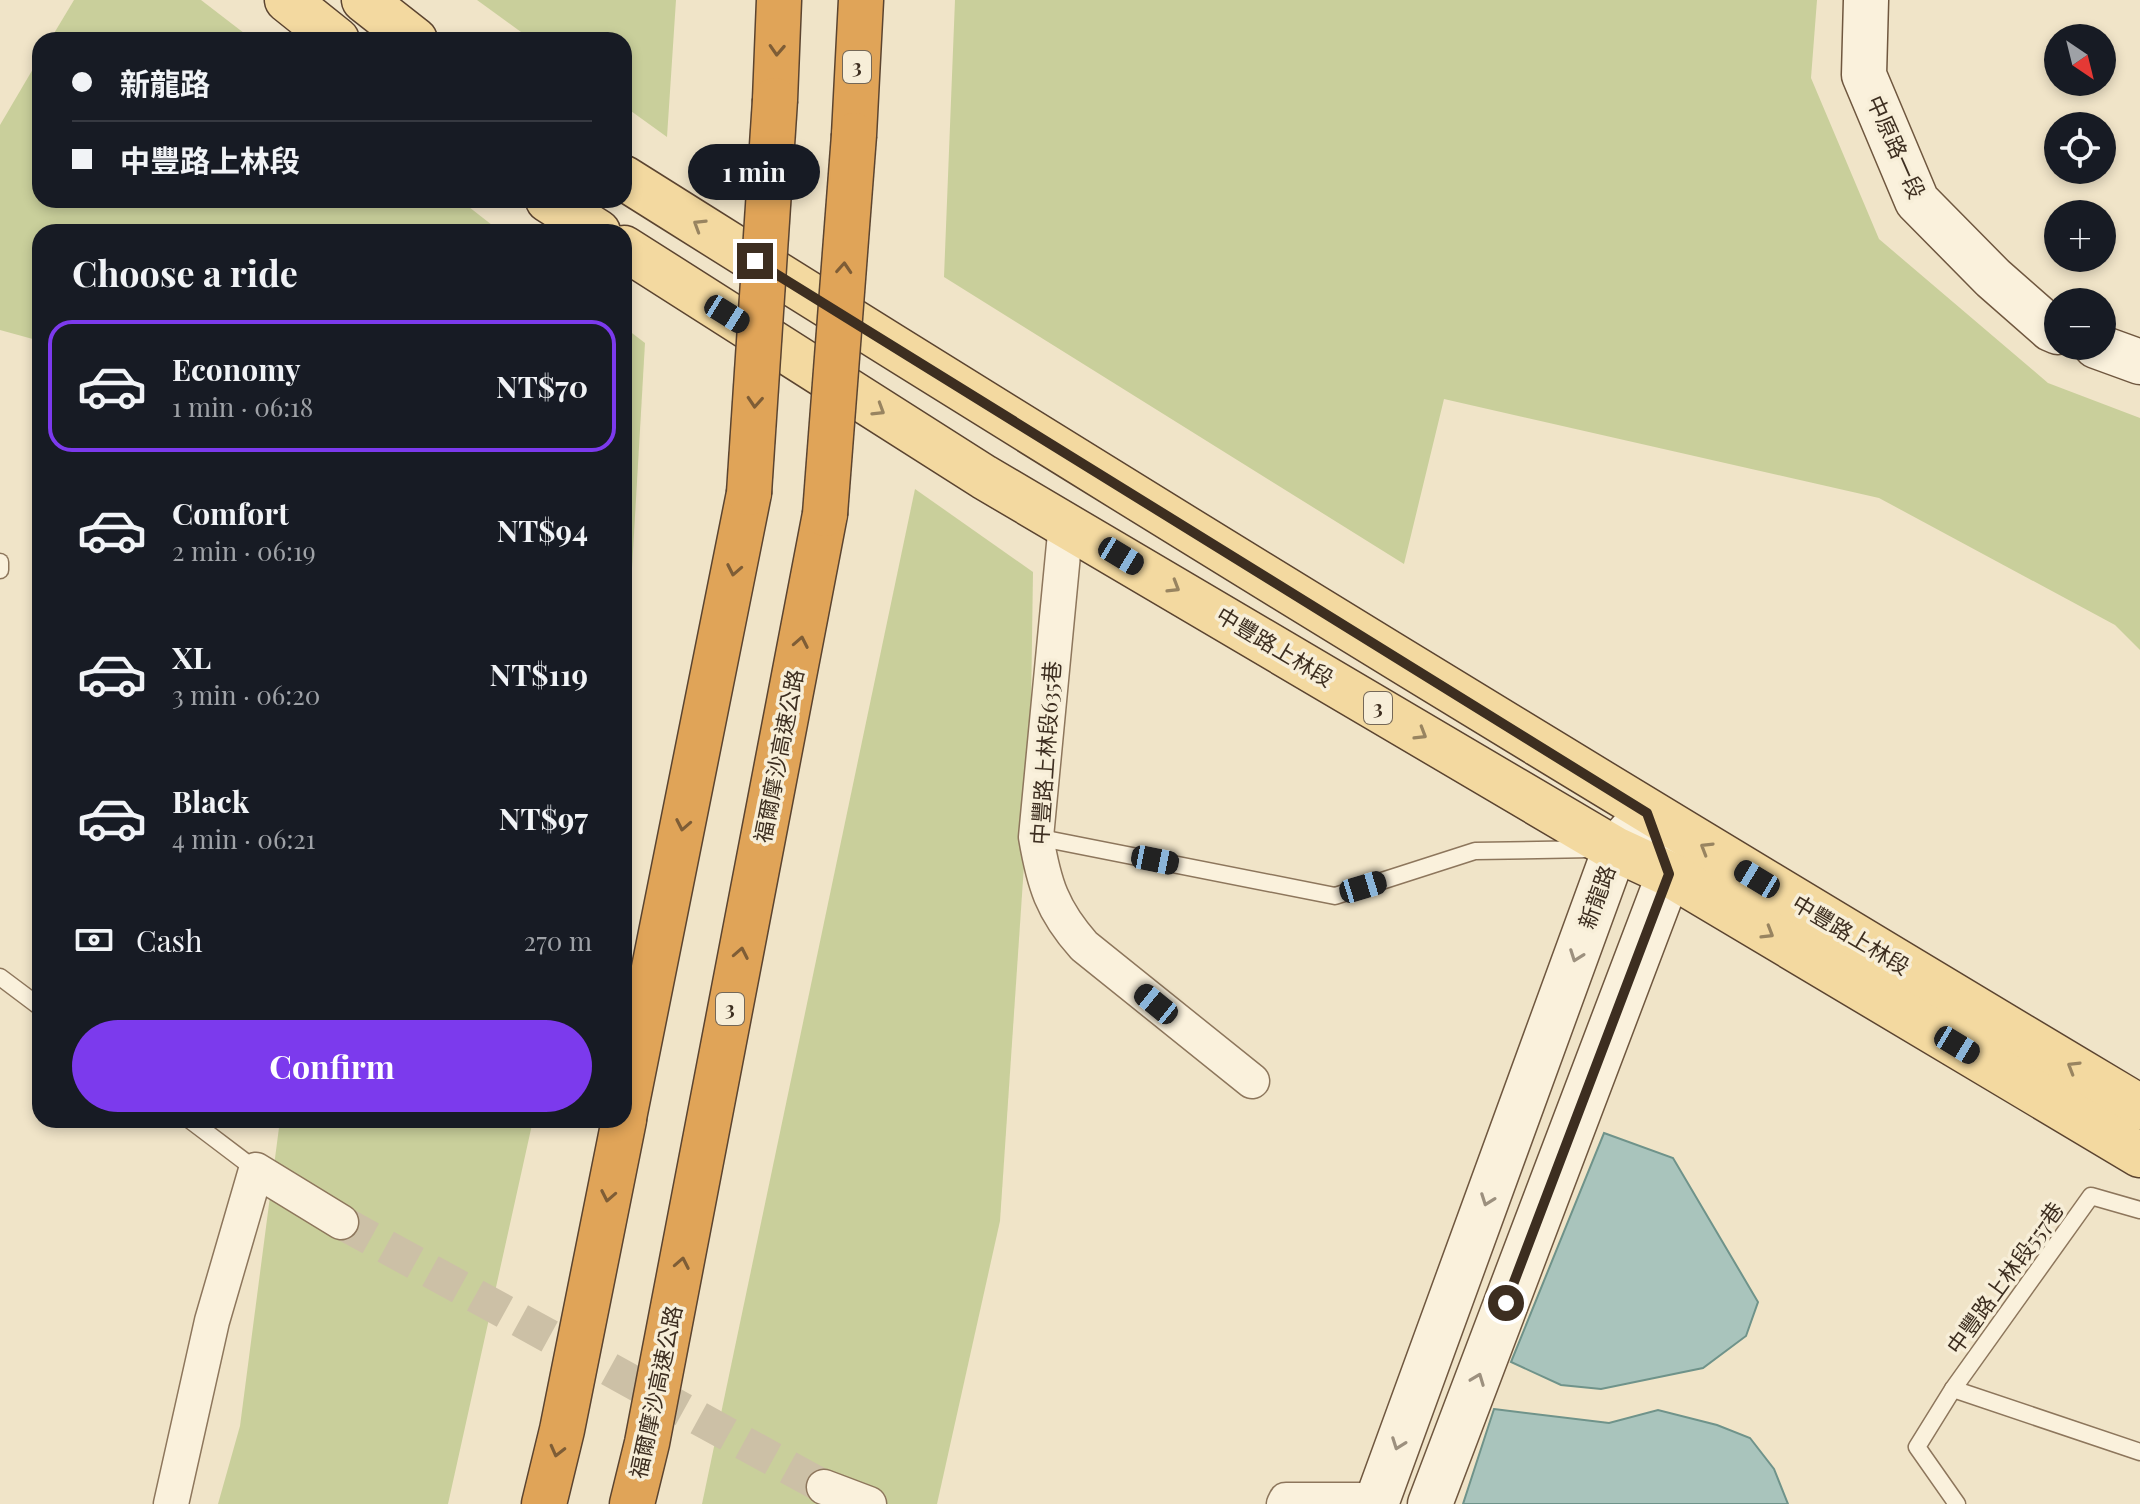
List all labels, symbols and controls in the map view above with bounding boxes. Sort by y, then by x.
north arrow [2044,24,2116,96]
map controls [2044,24,2116,360]
one-way arrow [769,44,786,57]
road number: 3 [843,51,871,83]
text: 新龍路 [120,63,210,103]
street label: 中原路一段 [1861,90,1933,203]
button: locate [2044,112,2116,184]
text: 中豐路上林段 [120,140,300,180]
callout: 1 min [689,145,821,201]
text: 1 min [722,154,786,189]
button: + [2044,200,2116,272]
one-way arrow [693,220,708,235]
route end [737,243,773,279]
text: Choose a ride [72,248,298,296]
one-way arrow [835,262,852,275]
button: − [2044,288,2116,360]
car [700,291,754,337]
text: Economy [172,349,301,389]
icon: car [76,350,148,422]
text: NT$70 [496,366,588,406]
text: 1 min · 06:18 [172,389,313,424]
one-way arrow [747,396,764,409]
one-way arrow [870,401,885,416]
text: Comfort [172,493,289,533]
icon: car [76,494,148,566]
text: NT$94 [497,510,588,550]
text: 2 min · 06:19 [172,533,316,568]
car [1094,533,1148,579]
one-way arrow [726,563,743,577]
one-way arrow [1165,577,1180,593]
street label: 中豐路上林段 [1211,599,1340,693]
one-way arrow [791,636,808,649]
text: XL [172,637,211,677]
icon: car [76,638,148,710]
text: NT$119 [490,654,588,694]
street label: 中豐路上林段635巷 [1024,660,1066,846]
street label: 福爾摩沙高速公路 [747,667,810,845]
text: 3 min · 06:20 [172,677,320,712]
road number: 3 [1364,692,1392,724]
one-way arrow [1413,724,1427,740]
text: Black [172,781,249,821]
icon: car [76,782,148,854]
text: NT$97 [499,798,588,838]
one-way arrow [675,818,692,832]
text: 4 min · 06:21 [172,821,315,856]
one-way arrow [1700,842,1715,858]
car [1129,844,1181,876]
car [1730,856,1784,902]
street label: 新龍路 [1571,861,1621,933]
car [1337,869,1389,905]
street label: 中豐路上林段 [1787,887,1916,981]
icon: cash [72,918,116,962]
text: Cash [136,920,203,960]
text: 270 m [524,923,592,958]
one-way arrow [1759,923,1774,939]
one-way arrow [732,946,749,959]
one-way arrow [1569,948,1586,962]
car [1130,980,1182,1028]
road number: 3 [716,993,744,1025]
button: Confirm [72,1020,592,1112]
car [1930,1022,1984,1068]
one-way arrow [2067,1062,2082,1077]
one-way arrow [601,1190,618,1203]
one-way arrow [1480,1192,1497,1206]
street label: 中豐路上林段557巷 [1939,1195,2070,1360]
one-way arrow [672,1256,689,1270]
route start [1488,1285,1524,1321]
street label: 福爾摩沙高速公路 [622,1303,688,1481]
one-way arrow [1468,1373,1485,1387]
one-way arrow [1391,1436,1408,1450]
one-way arrow [549,1444,566,1458]

